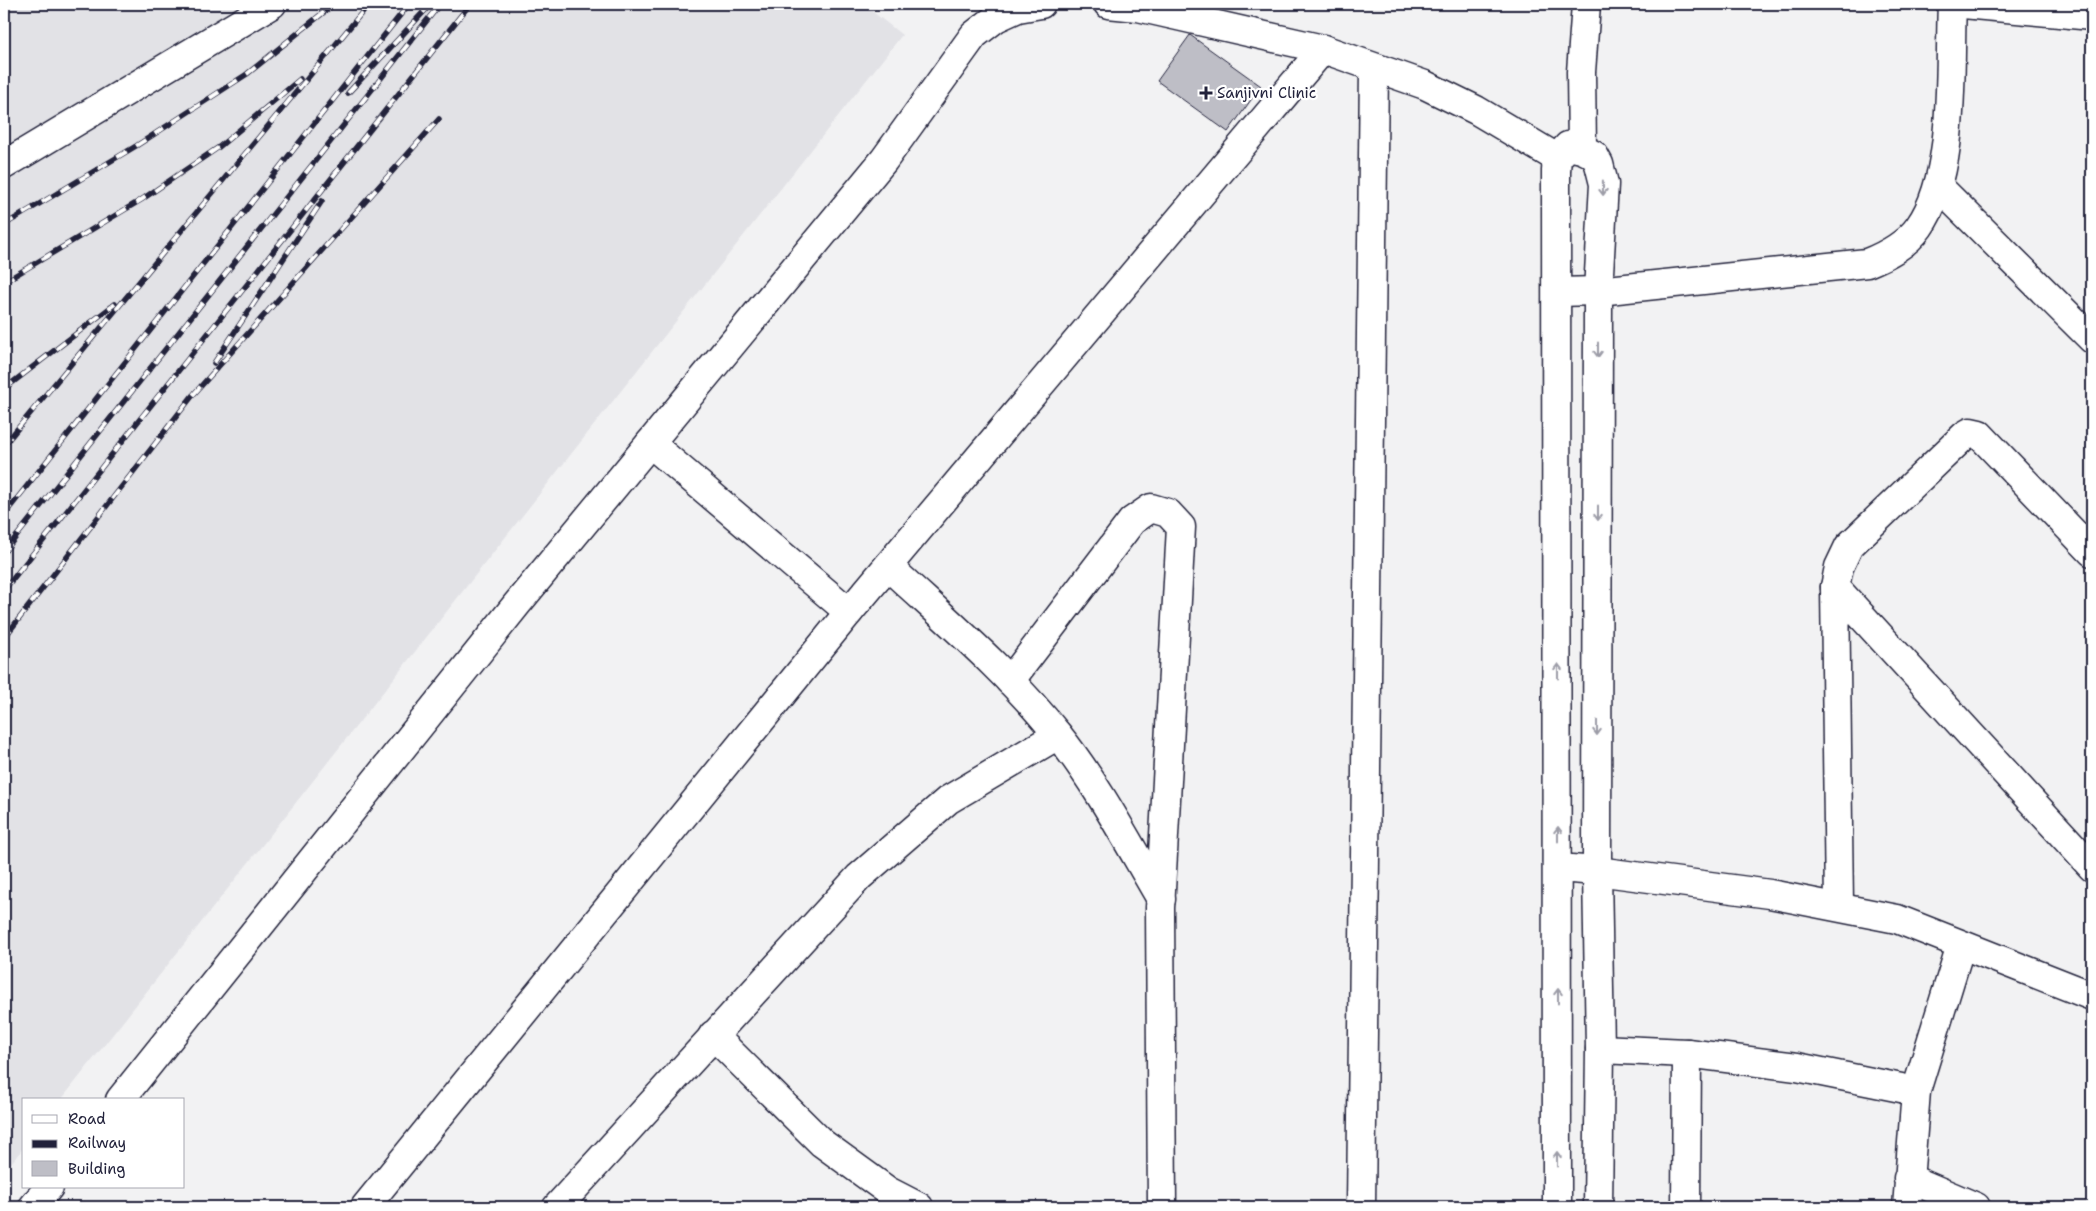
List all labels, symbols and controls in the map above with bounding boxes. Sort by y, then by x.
place label: Sanjivni Clinic [1217,83,1316,103]
marker: Sanjivni Clinic [1199,86,1213,100]
one-way arrow [1598,180,1608,196]
one-way arrow [1593,342,1603,358]
one-way arrow [1593,504,1603,521]
one-way arrow [1553,663,1563,680]
one-way arrow [1592,720,1602,736]
one-way arrow [1553,826,1563,842]
one-way arrow [1553,988,1563,1004]
legend [22,1098,185,1188]
text: Road [68,1109,106,1129]
text: Railway [68,1133,126,1153]
one-way arrow [1552,1151,1562,1167]
text: Building [68,1159,125,1179]

